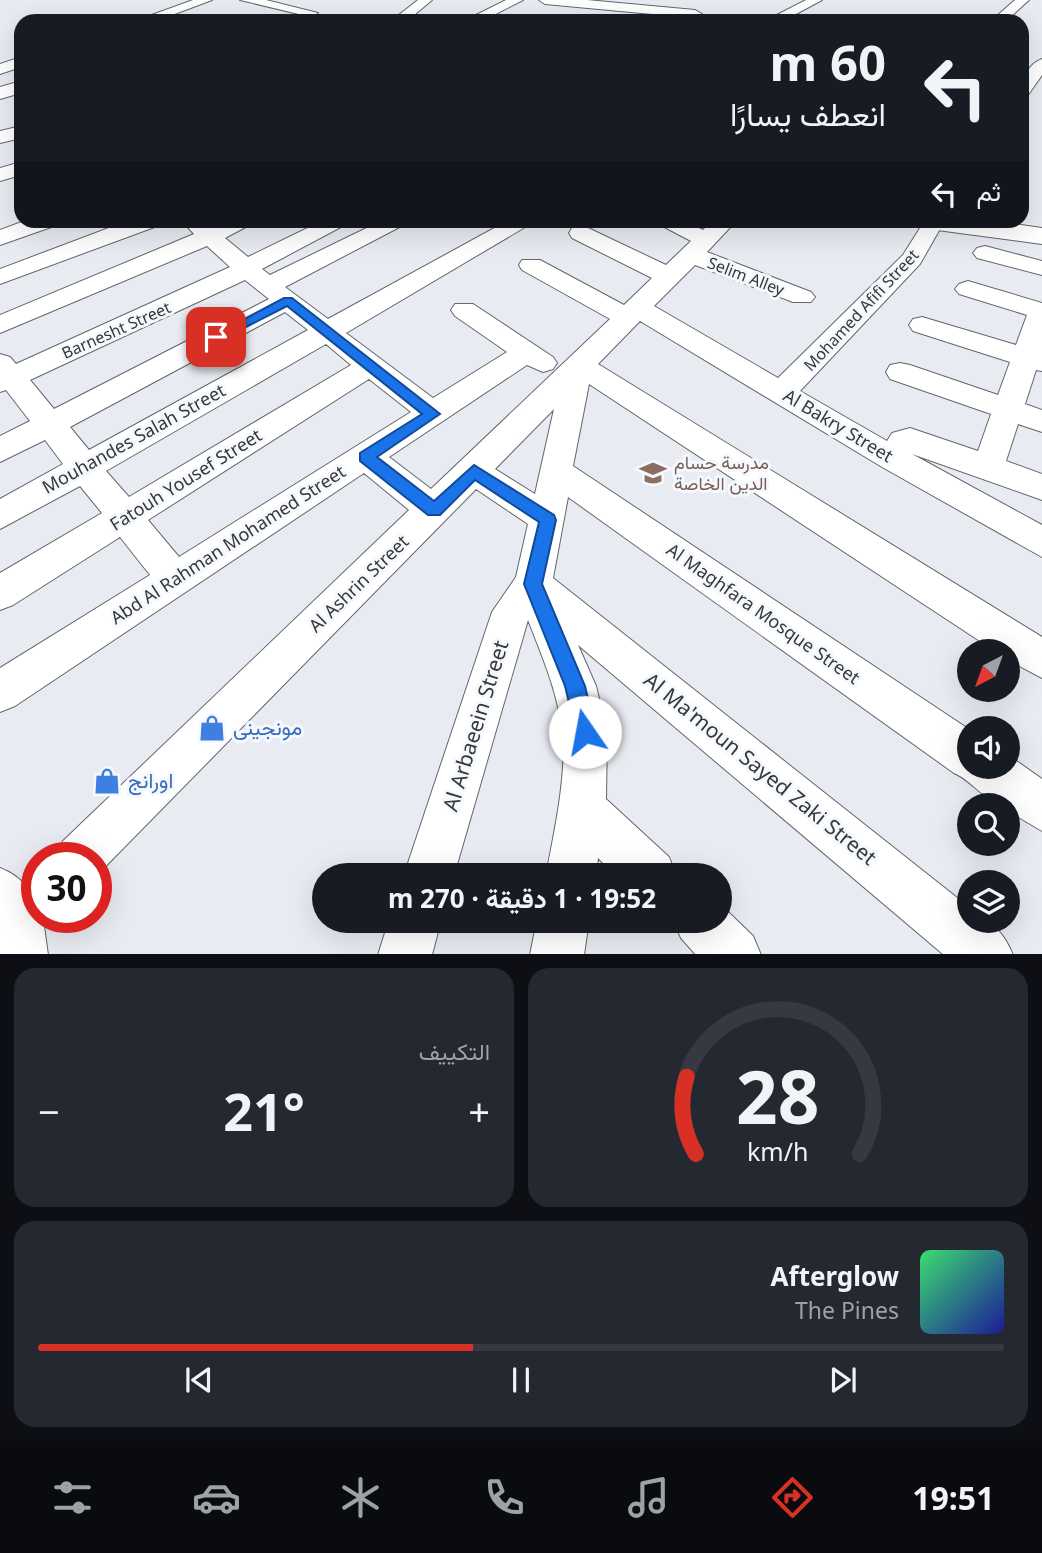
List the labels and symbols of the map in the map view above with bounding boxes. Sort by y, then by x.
street label: Mohamed Afifi Street [799,244,924,376]
street label: Selim Alley [704,251,788,301]
street label: Barnesht Street [58,296,174,364]
pin [186,307,246,367]
street label: Mouhandes Salah Street [38,377,230,499]
street label: Al Bakry Street [779,383,898,468]
street label: Fatouh Yousef Street [105,422,266,536]
place label: مدرسة حسام الدين الخاصة [674,450,769,495]
school or university icon: مدرسة حسام الدين الخاصة [638,458,668,488]
street label: Abd Al Rahman Mohamed Street [105,459,350,629]
street label: Al Ashrin Street [303,529,414,637]
street label: Al Maghfara Mosque Street [662,537,865,689]
street label: Al Arbaeein Street [436,636,514,815]
north arrow [957,639,1020,702]
street label: Al Ma'moun Sayed Zaki Street [639,666,883,871]
position arrow [548,695,622,769]
shop icon: مونجينى [197,713,227,743]
place label: مونجينى [233,713,302,741]
shop icon: اورانج [92,766,122,796]
place label: اورانج [128,766,173,795]
speed limit sign: 30 [21,842,112,933]

